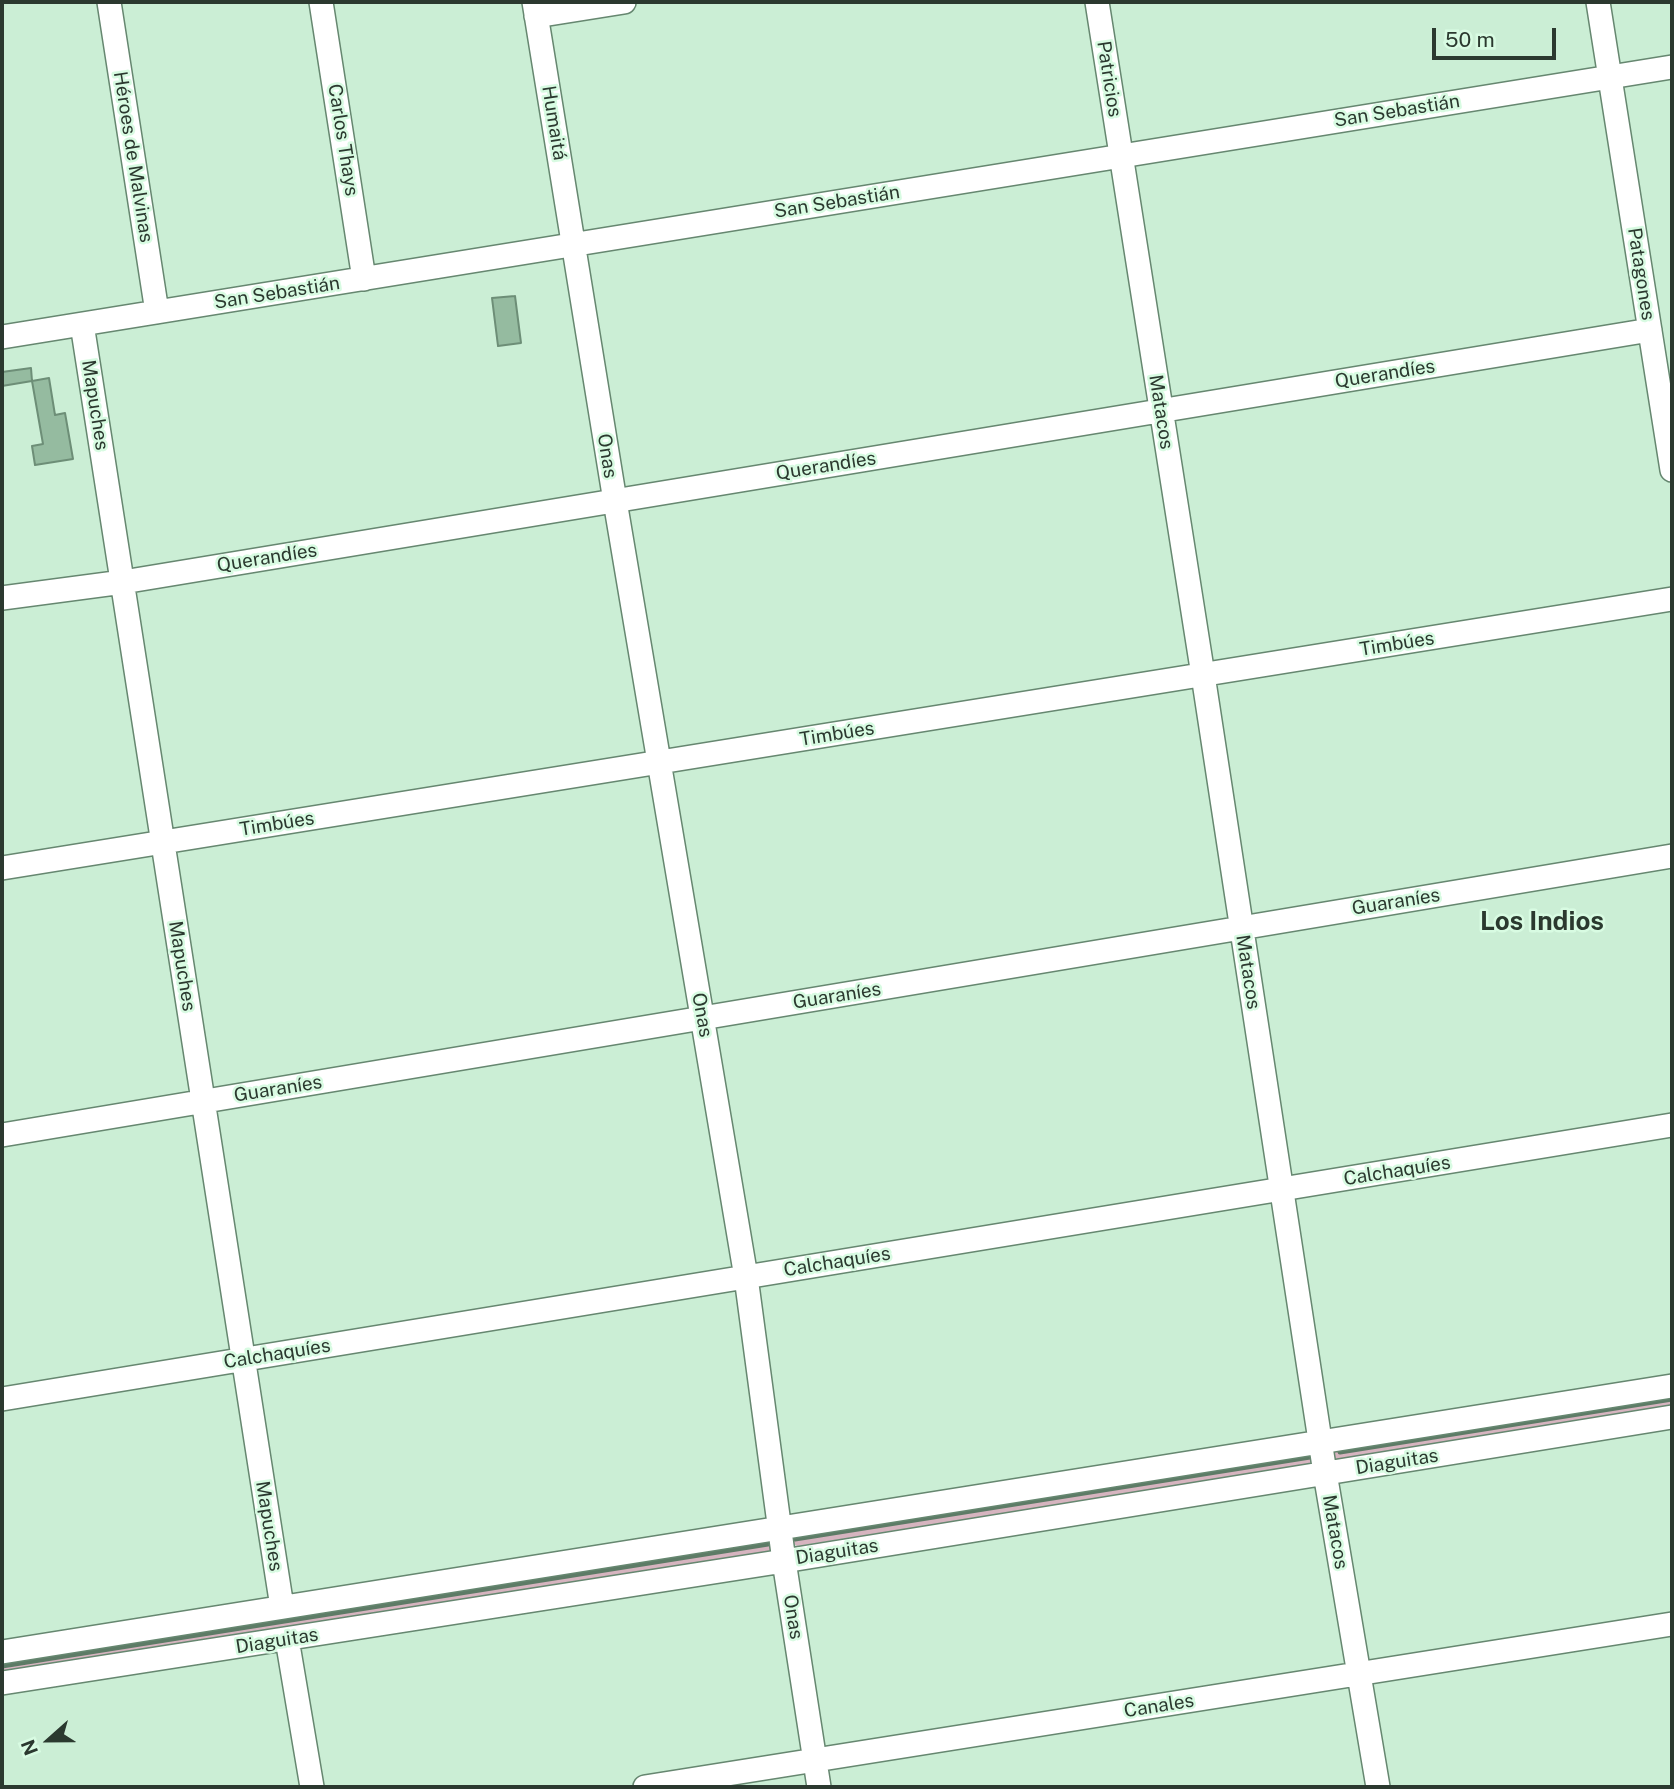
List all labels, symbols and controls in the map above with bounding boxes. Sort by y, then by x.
scale bar [1436,14,1560,58]
text: 50 m [1445,27,1495,52]
street label: Patricios [1092,39,1126,119]
street label: Héroes de Malvinas [108,70,158,244]
street label: Carlos Thays [323,82,363,198]
street label: Humaitá [537,84,571,162]
street label: San Sebastián [1333,90,1461,132]
street label: San Sebastián [773,181,901,223]
street label: Patagones [1622,226,1660,322]
street label: San Sebastián [213,272,341,314]
street label: Querandíes [1333,355,1437,393]
street label: Mapuches [77,358,113,452]
street label: Matacos [1144,373,1178,451]
street label: Onas [592,432,622,480]
street label: Querandíes [774,447,878,485]
street label: Querandíes [215,539,319,577]
street label: Timbúes [1358,627,1436,661]
street label: Timbúes [798,717,876,751]
street label: Timbúes [238,807,316,841]
street label: Guaraníes [1350,884,1442,920]
district label: Los Indios [1480,906,1604,938]
street label: Mapuches [164,919,200,1013]
street label: Matacos [1231,933,1265,1011]
street label: Guaraníes [791,978,883,1014]
street label: Onas [687,991,717,1039]
street label: Guaraníes [232,1071,324,1107]
street label: Calchaquíes [1342,1151,1452,1191]
street label: Calchaquíes [782,1242,892,1282]
street label: Calchaquíes [222,1334,332,1374]
street label: Diaguitas [1354,1444,1440,1480]
street label: Mapuches [251,1479,287,1573]
street label: Matacos [1317,1493,1353,1571]
street label: Diaguitas [794,1534,880,1570]
street label: Onas [778,1593,808,1641]
street label: Diaguitas [234,1623,320,1659]
street label: Canales [1122,1689,1196,1723]
north arrow [14,1705,84,1775]
text: N [16,1737,42,1758]

